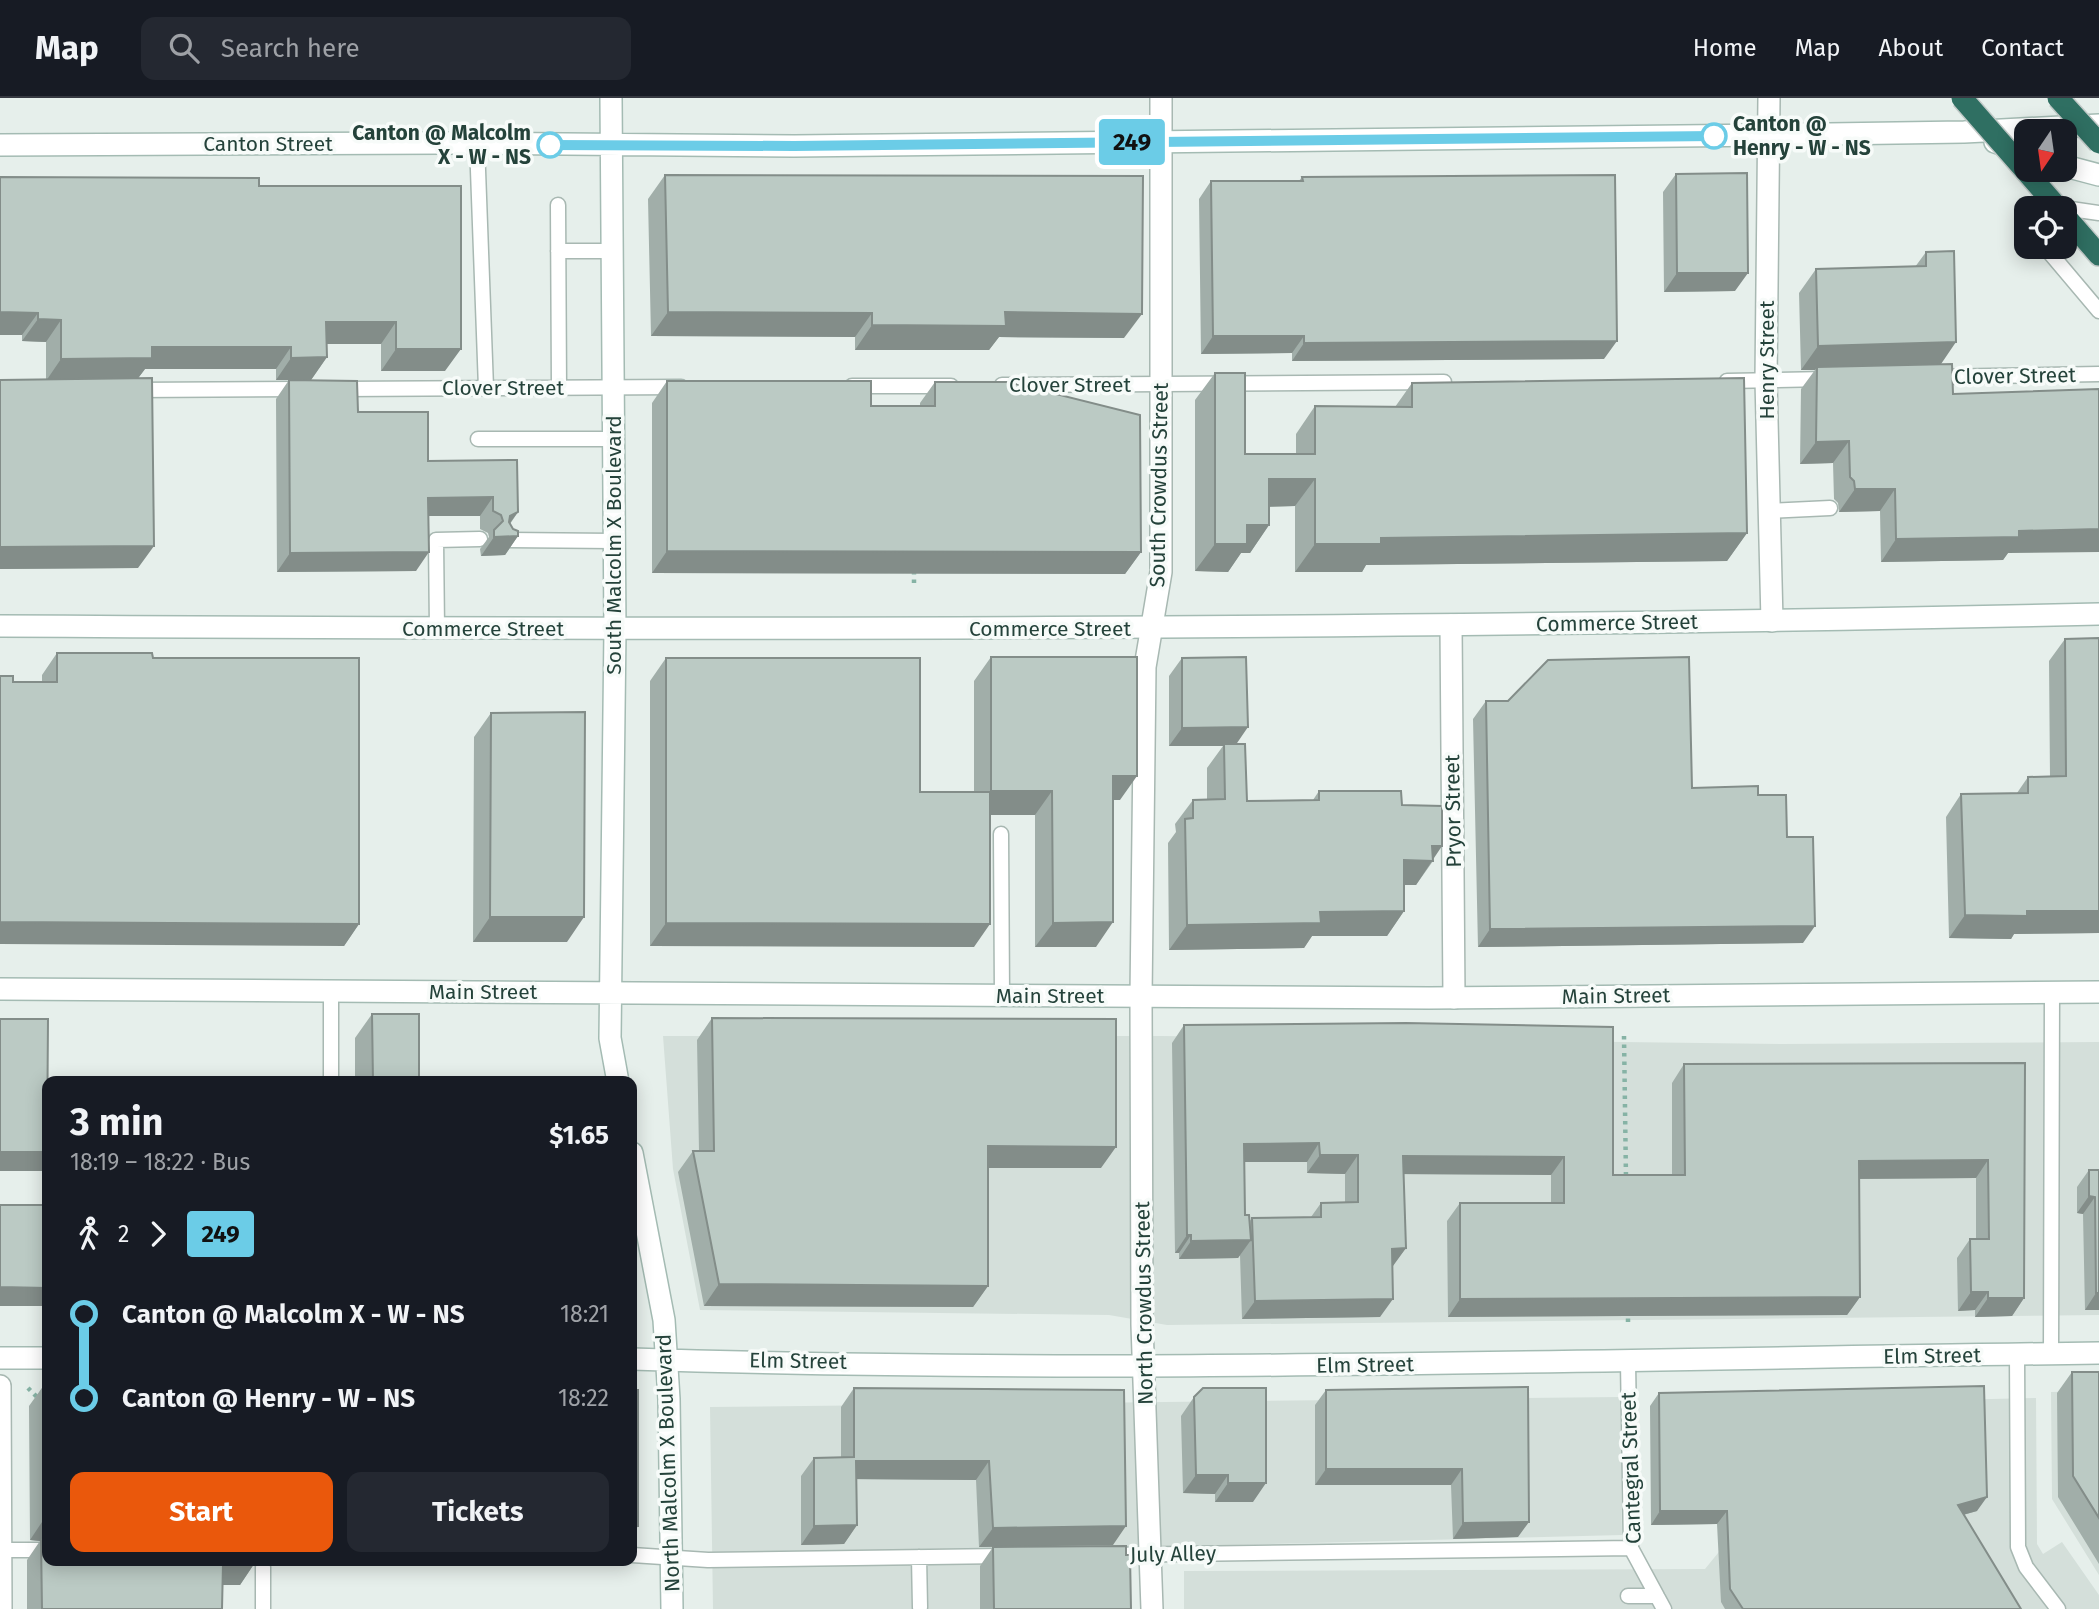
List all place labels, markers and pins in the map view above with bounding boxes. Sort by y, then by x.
place label: Canton @ Henry - W - NS [1733,111,1871,161]
place label: Canton @ Malcolm X - W - NS [352,120,531,170]
marker: Canton @ Henry - W - NS [1701,123,1727,149]
marker: Canton @ Malcolm X - W - NS [537,132,563,158]

